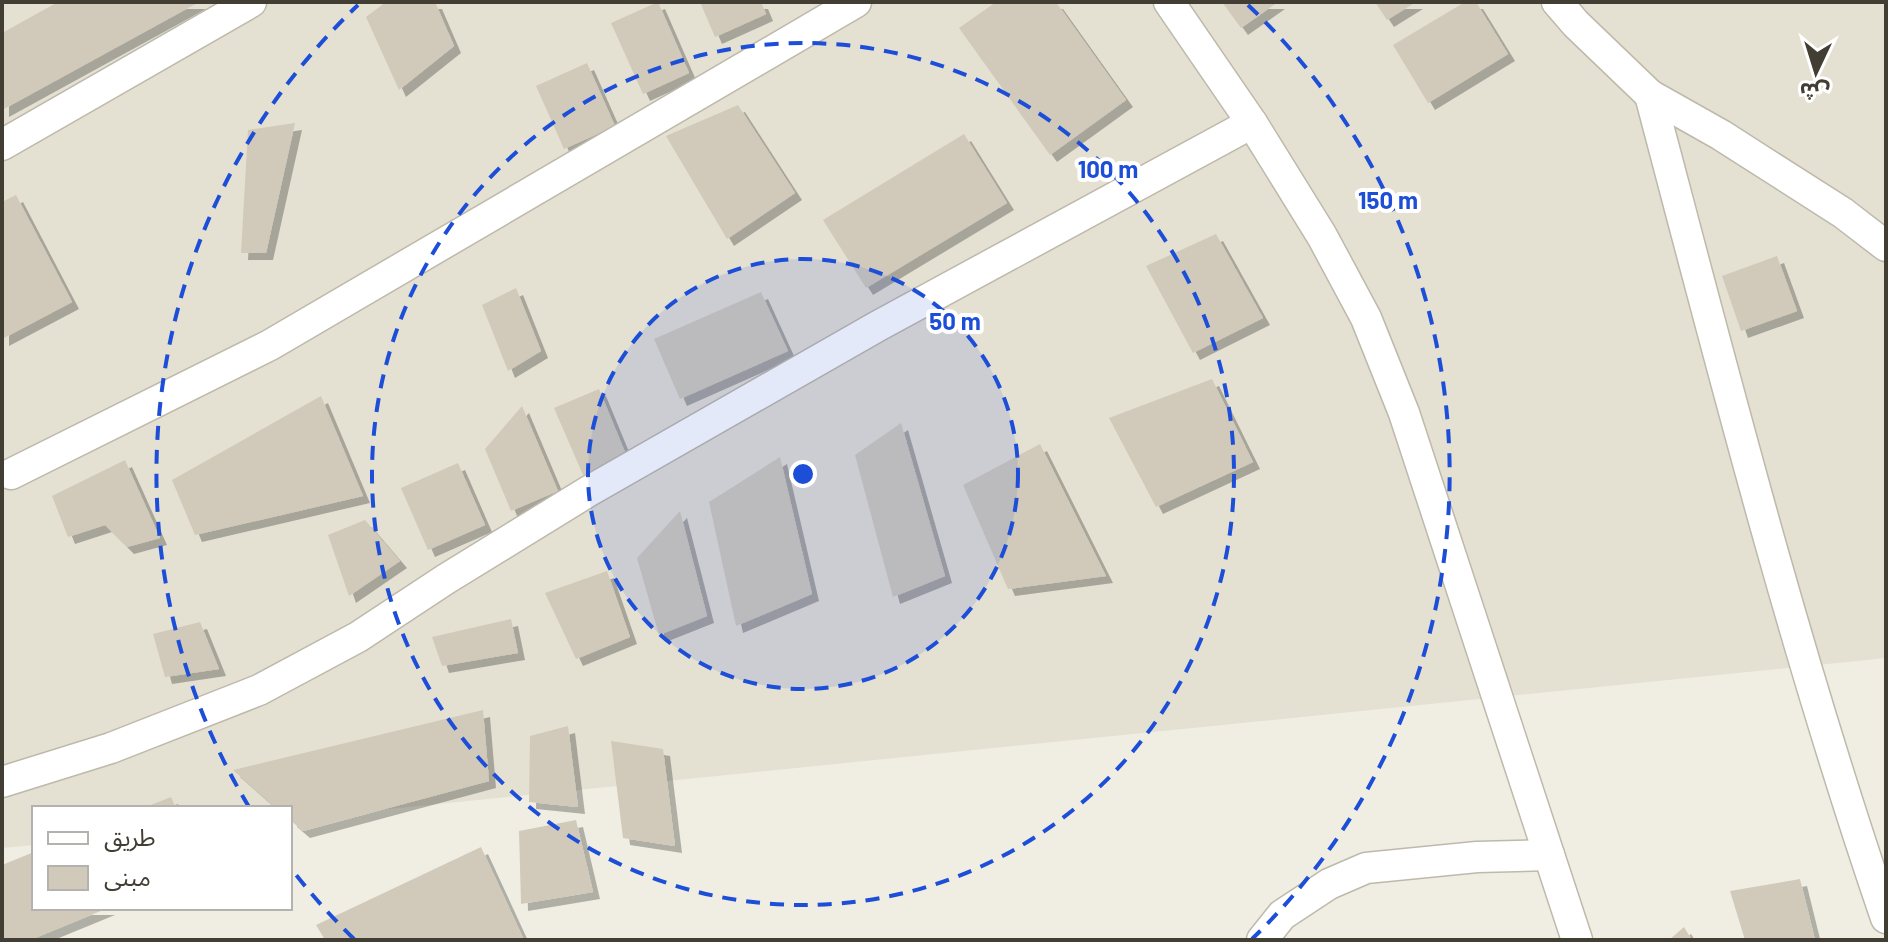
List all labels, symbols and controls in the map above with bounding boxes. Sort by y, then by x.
north arrow [1776,32,1856,112]
text: ش [1799,78,1831,107]
text: 100 m [1078,154,1138,183]
text: 150 m [1358,185,1418,214]
text: 50 m [929,306,981,335]
centre of rings [789,460,817,488]
legend [32,806,292,910]
text: طريق [104,822,156,853]
text: مبنى [104,862,151,891]

